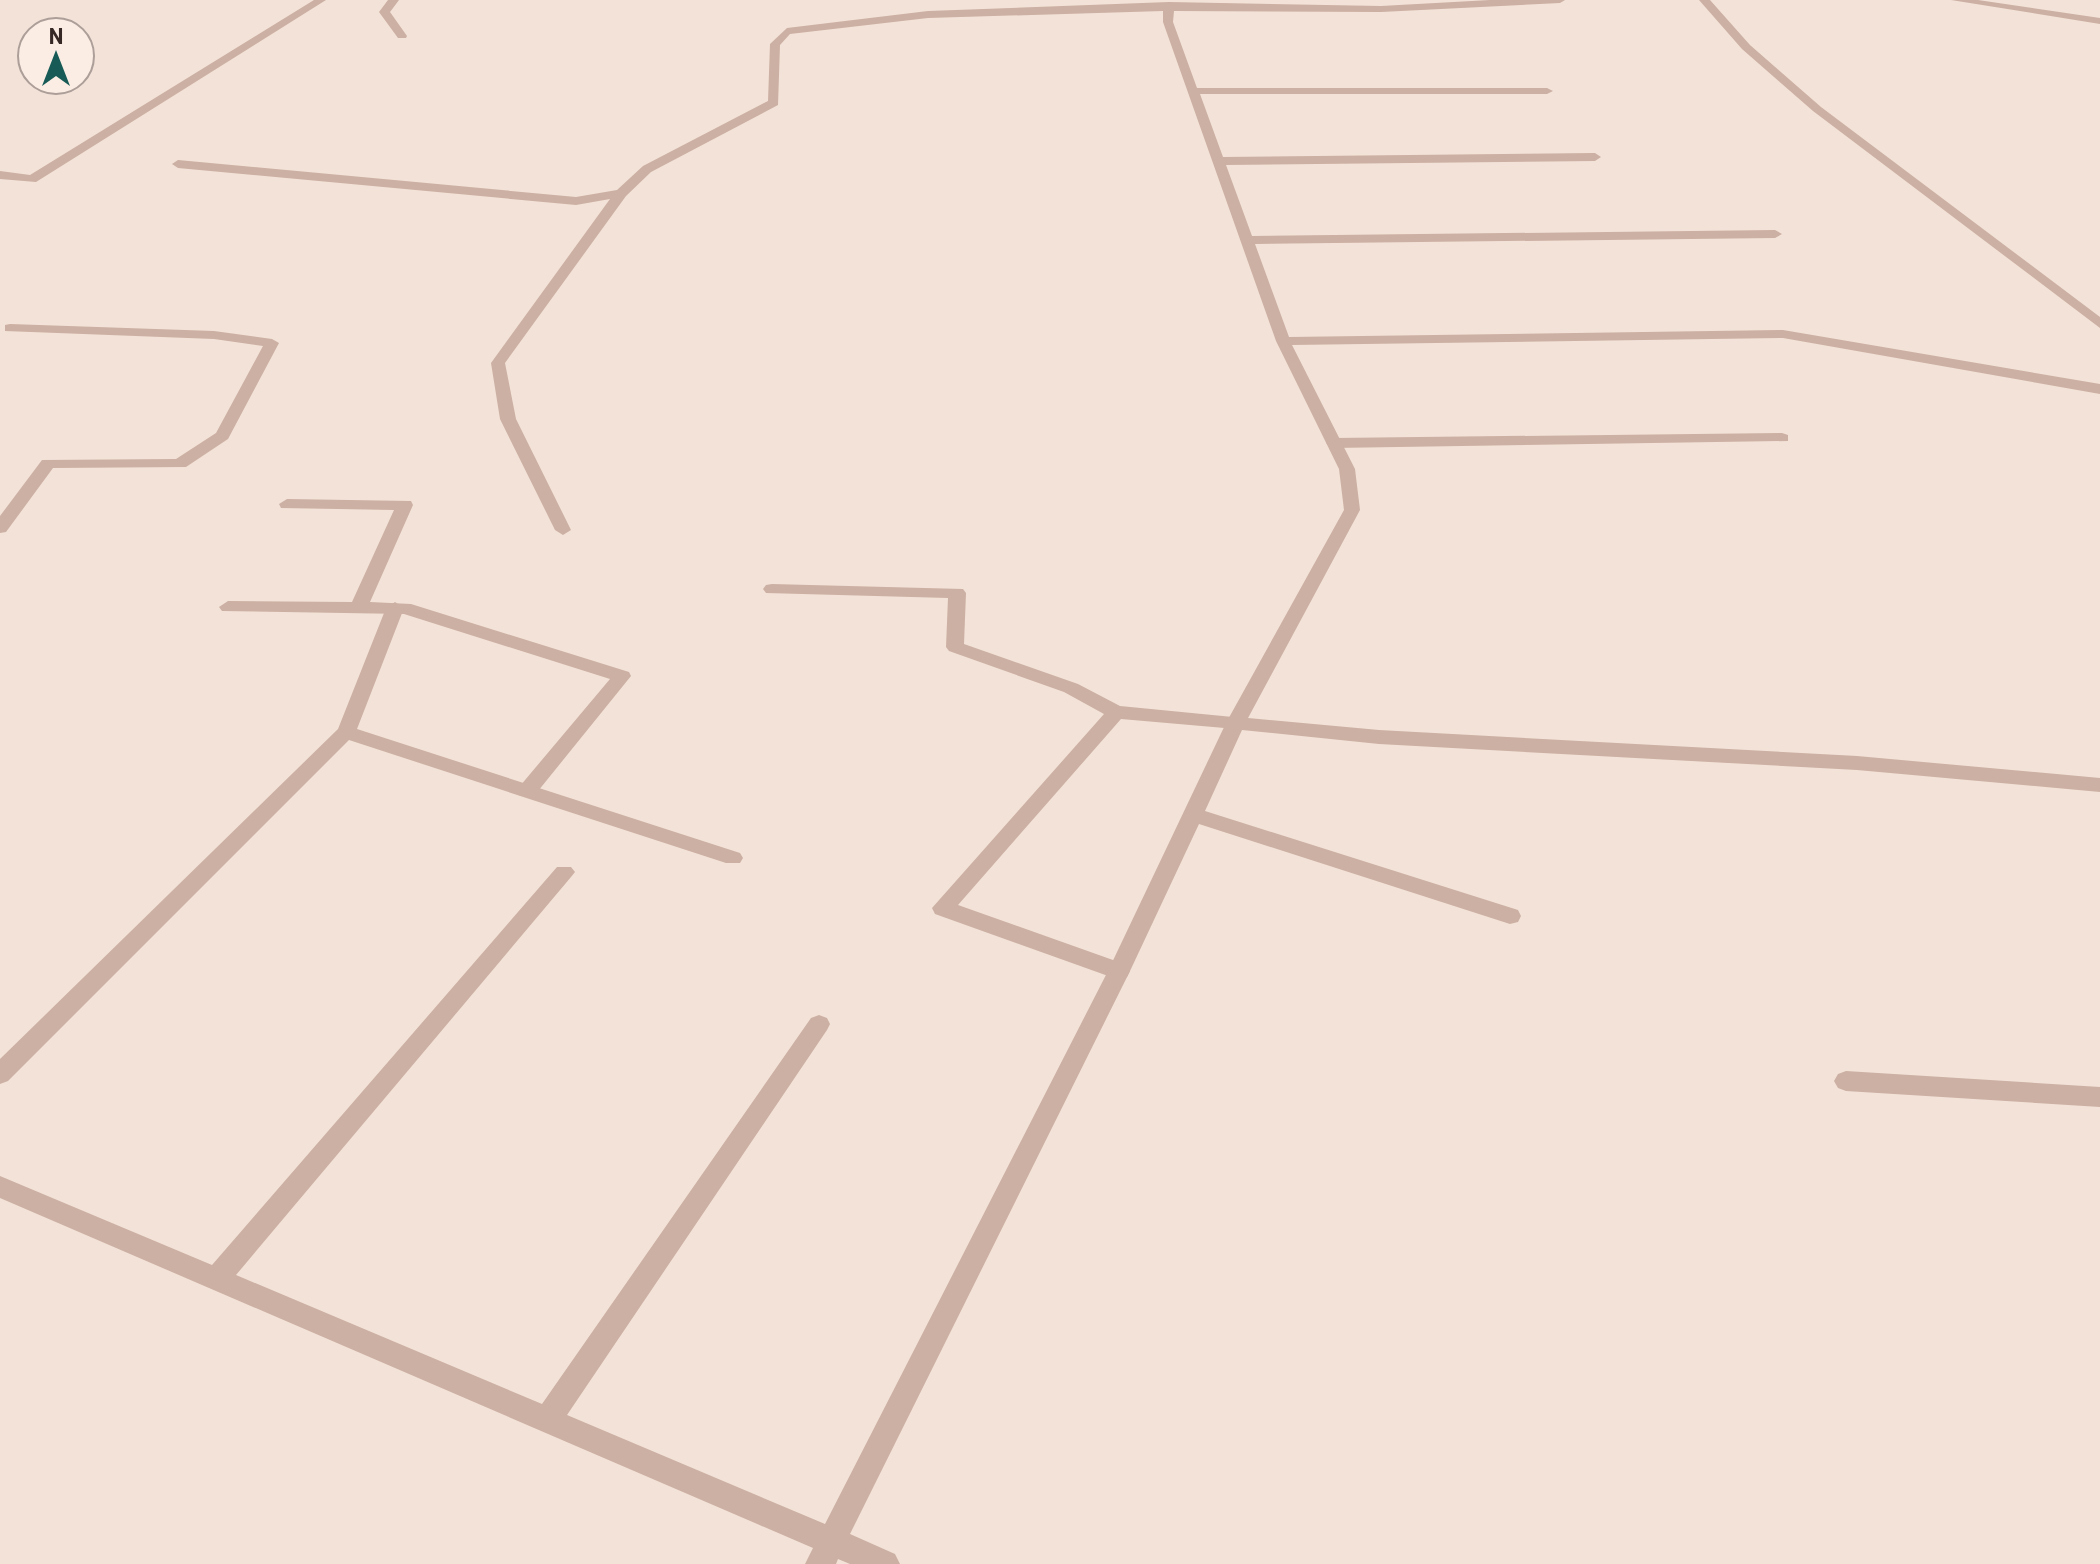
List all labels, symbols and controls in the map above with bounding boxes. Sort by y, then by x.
north arrow [16,16,96,96]
text: N [49,22,63,48]

